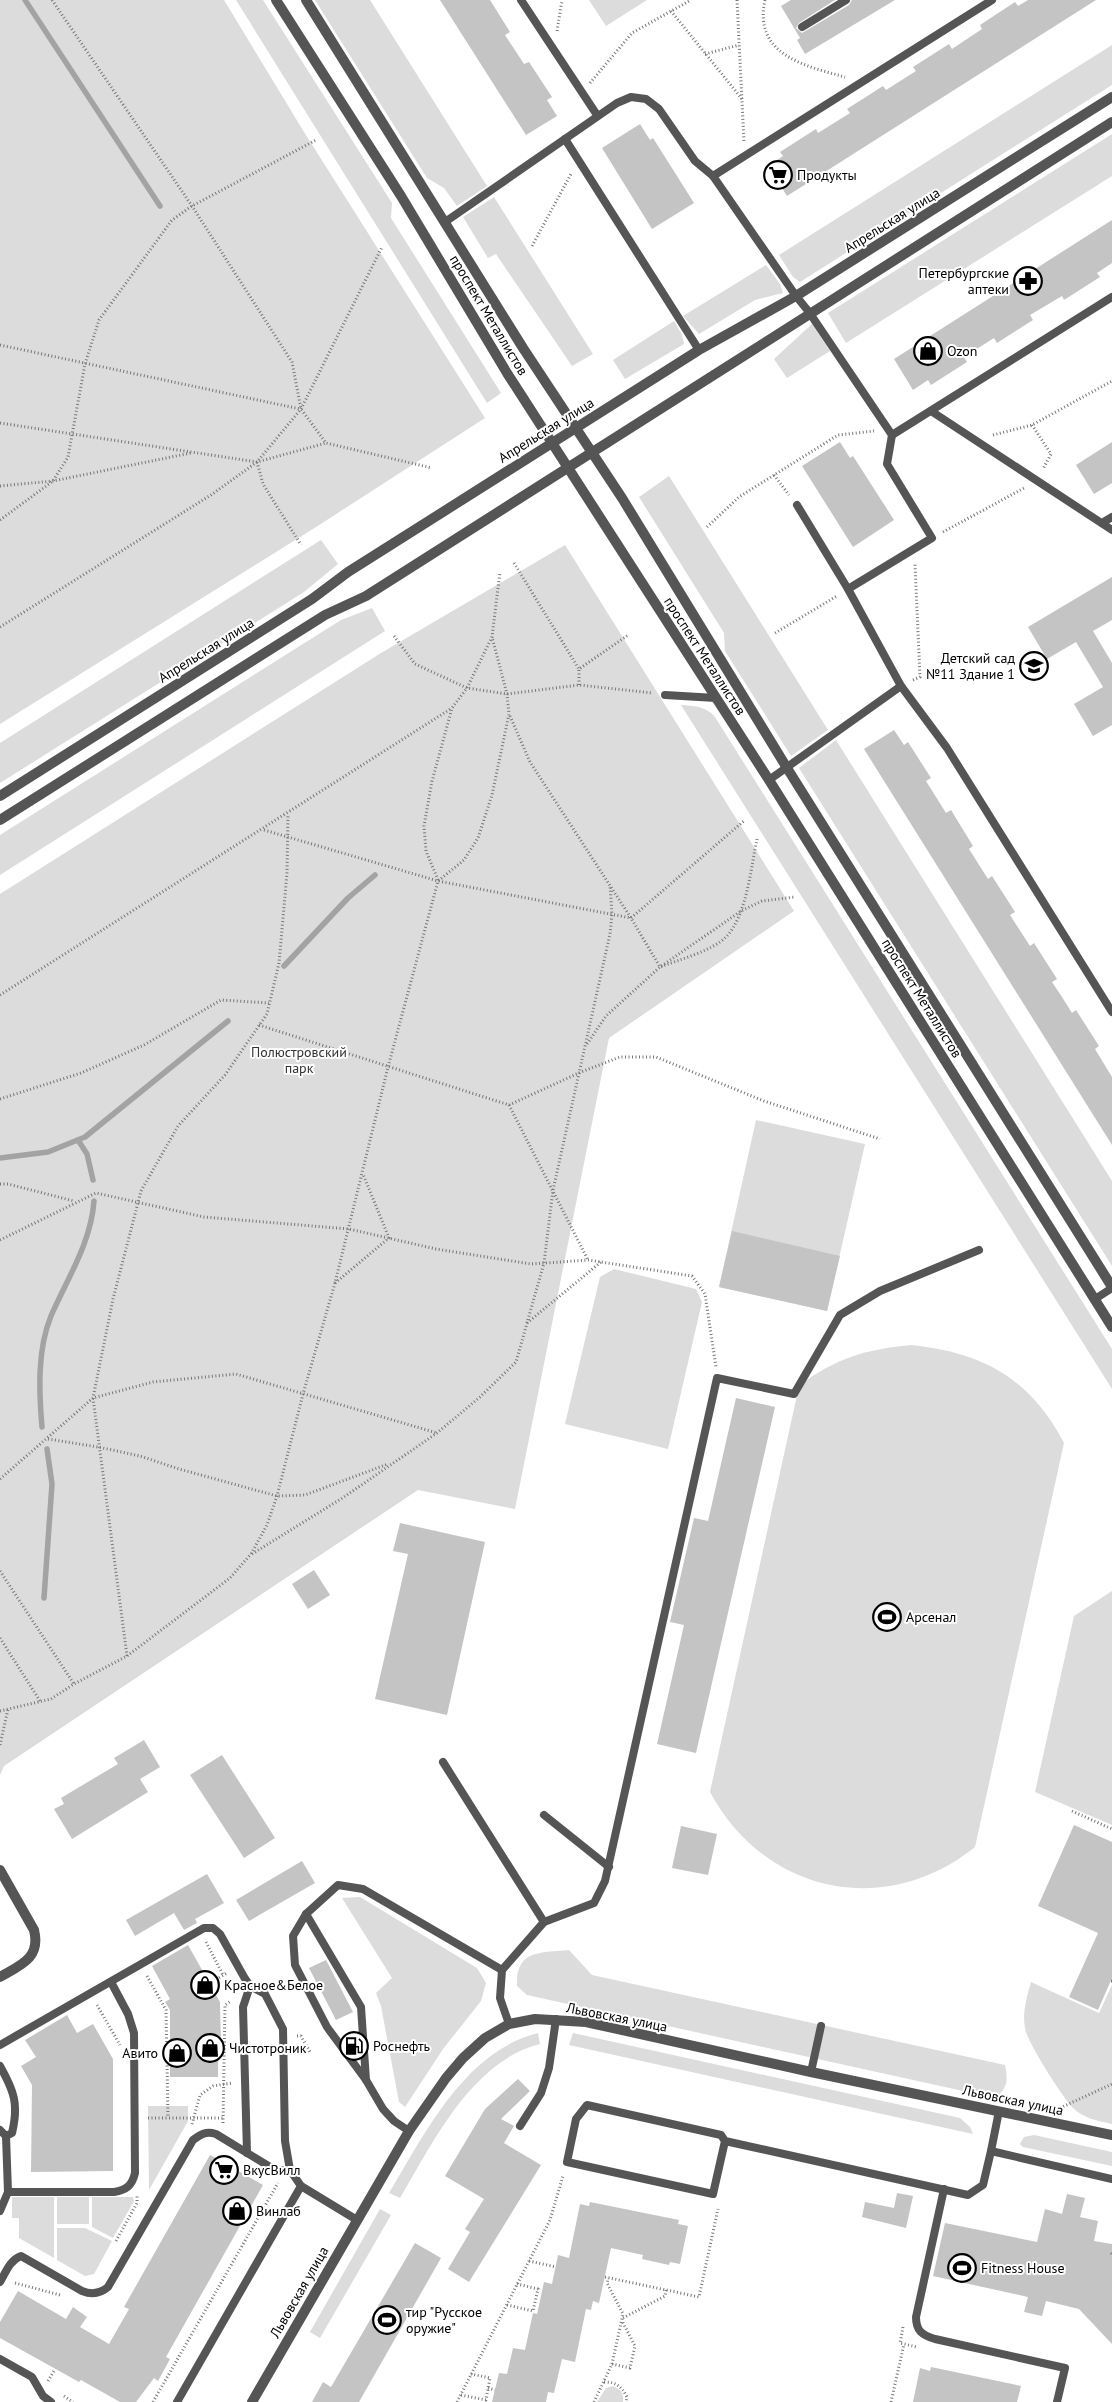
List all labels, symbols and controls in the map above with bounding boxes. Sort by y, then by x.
supermarket icon: Продукты [763,160,793,190]
place label: Продукты [797,166,857,184]
street label: Апрельская улица [841,183,943,257]
street label: проспект Металлистов [446,251,532,379]
place label: Петербургские аптеки [918,264,1009,298]
pharmacy icon: Петербургские аптеки [1013,266,1043,296]
shop icon: Ozon [913,336,943,366]
place label: Ozon [947,342,977,360]
street label: Апрельская улица [495,393,597,467]
street label: проспект Металлистов [660,593,750,719]
street label: Апрельская улица [155,613,257,687]
place label: Детский сад №11 Здание 1 [926,649,1015,683]
school or university icon: Детский сад №11 Здание 1 [1019,651,1049,681]
street label: проспект Металлистов [878,935,966,1061]
park label: Полюстровский парк [251,1043,347,1077]
sports icon: Арсенал [872,1602,902,1632]
place label: Арсенал [906,1608,956,1626]
shop icon: Красное&Белое [190,1970,220,2000]
place label: Красное&Белое [224,1976,323,1994]
street label: Львовская улица [564,1998,669,2036]
fuel station icon: Роснефть [339,2031,369,2061]
shop icon: Чистотроник [195,2033,225,2063]
place label: Роснефть [373,2037,431,2055]
shop icon: Авито [162,2038,192,2068]
place label: Чистотроник [229,2039,307,2057]
place label: Авито [122,2044,158,2062]
street label: Львовская улица [960,2080,1065,2119]
supermarket icon: ВкусВилл [209,2155,239,2185]
place label: ВкусВилл [243,2161,301,2179]
shop icon: Винлаб [222,2196,252,2226]
place label: Винлаб [256,2202,301,2220]
street label: Львовская улица [265,2243,332,2342]
sports icon: Fitness House [947,2253,977,2283]
place label: Fitness House [981,2259,1065,2277]
place label: тир "Русское оружие" [406,2303,482,2337]
sports icon: тир "Русское оружие" [372,2305,402,2335]

